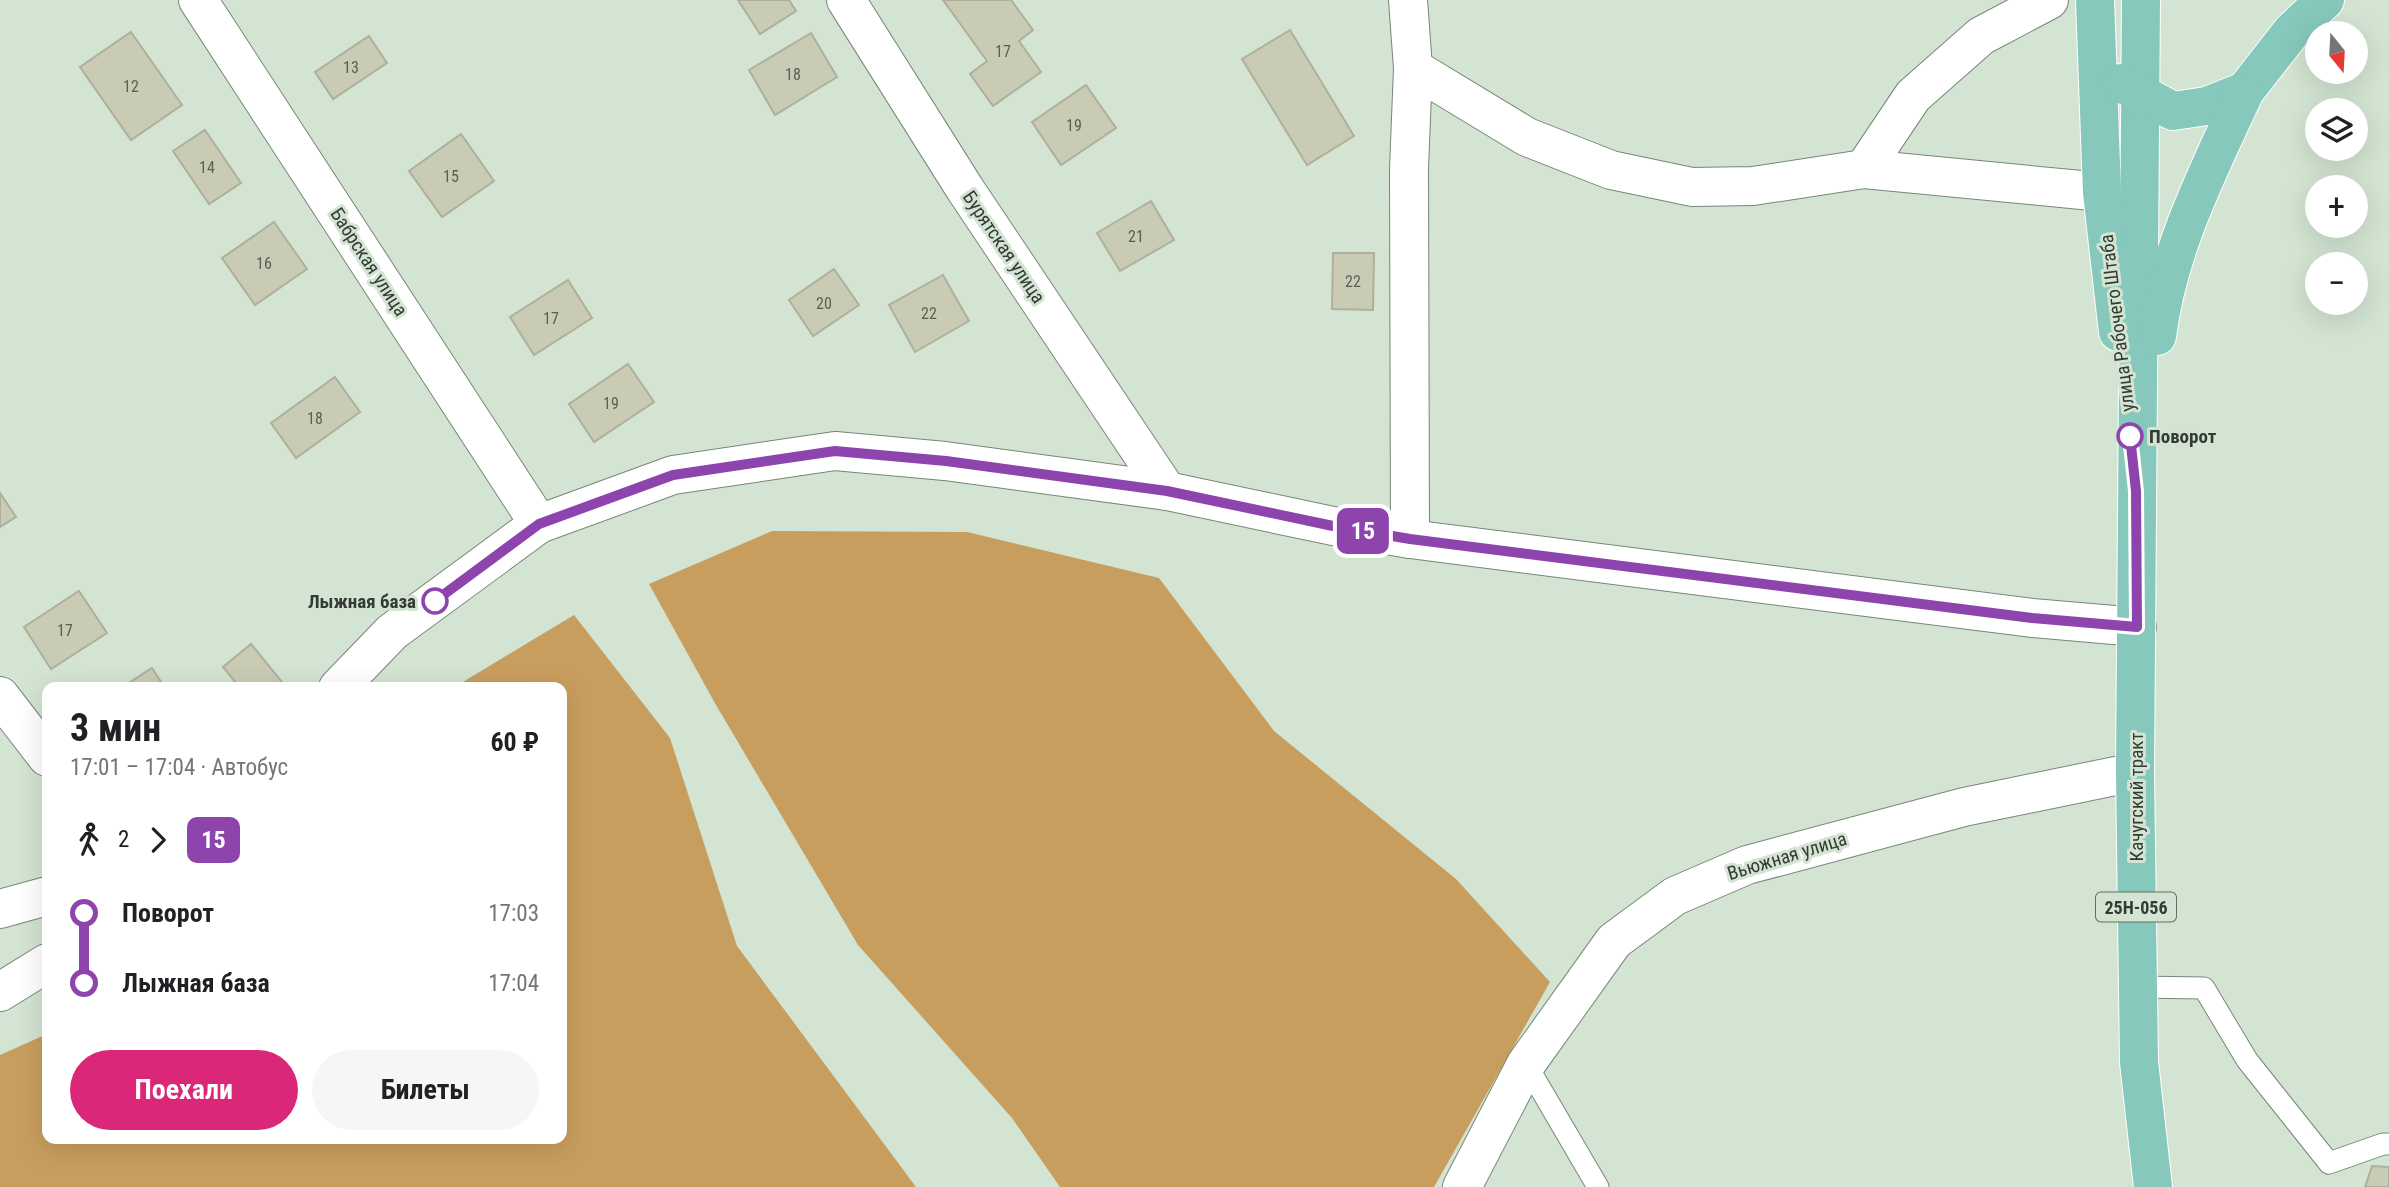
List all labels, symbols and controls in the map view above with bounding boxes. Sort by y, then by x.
north arrow [2305,21,2368,84]
map controls [2305,21,2368,315]
house number: 17 [995,42,1011,61]
house number: 13 [343,58,359,77]
house number: 18 [785,65,801,84]
house number: 12 [123,77,139,96]
button: layers [2305,98,2368,161]
house number: 19 [1066,116,1082,135]
house number: 14 [199,158,215,177]
house number: 15 [443,167,459,186]
button: + [2305,175,2368,238]
street label: Бурятская улица [958,186,1050,308]
street label: Бабрская улица [325,204,413,320]
house number: 21 [1128,227,1144,246]
street label: улица Рабочего Штаба [2095,233,2139,413]
button: − [2305,252,2368,315]
house number: 16 [256,254,272,273]
house number: 22 [1345,272,1361,291]
house number: 20 [816,294,832,313]
house number: 22 [921,304,937,323]
house number: 17 [543,309,559,328]
house number: 19 [603,394,619,413]
house number: 18 [307,409,323,428]
marker: Поворот [2117,423,2143,449]
place label: Поворот [2149,425,2217,448]
line badge: 15 [1332,508,1394,554]
text: 15 [1351,517,1375,545]
marker: Лыжная база [422,588,448,614]
place label: Лыжная база [308,590,416,613]
house number: 17 [57,621,73,640]
text: 3 мин [70,706,161,750]
text: 60 ₽ [490,727,539,757]
street label: Качугский тракт [2125,732,2148,862]
text: 17:01 – 17:04 · Автобус [70,754,288,781]
icon: walk [70,821,108,859]
icon: forward [139,821,177,859]
text: 2 [118,826,129,853]
text: 15 [201,826,226,854]
street label: Вьюжная улица [1725,827,1849,885]
road number: 25Н-056 [2096,893,2176,922]
text: Поворот [122,898,214,928]
text: 17:03 [488,900,539,927]
text: Лыжная база [122,968,270,998]
text: 17:04 [488,970,539,997]
button: Поехали [70,1050,298,1130]
button: Билеты [312,1050,539,1130]

